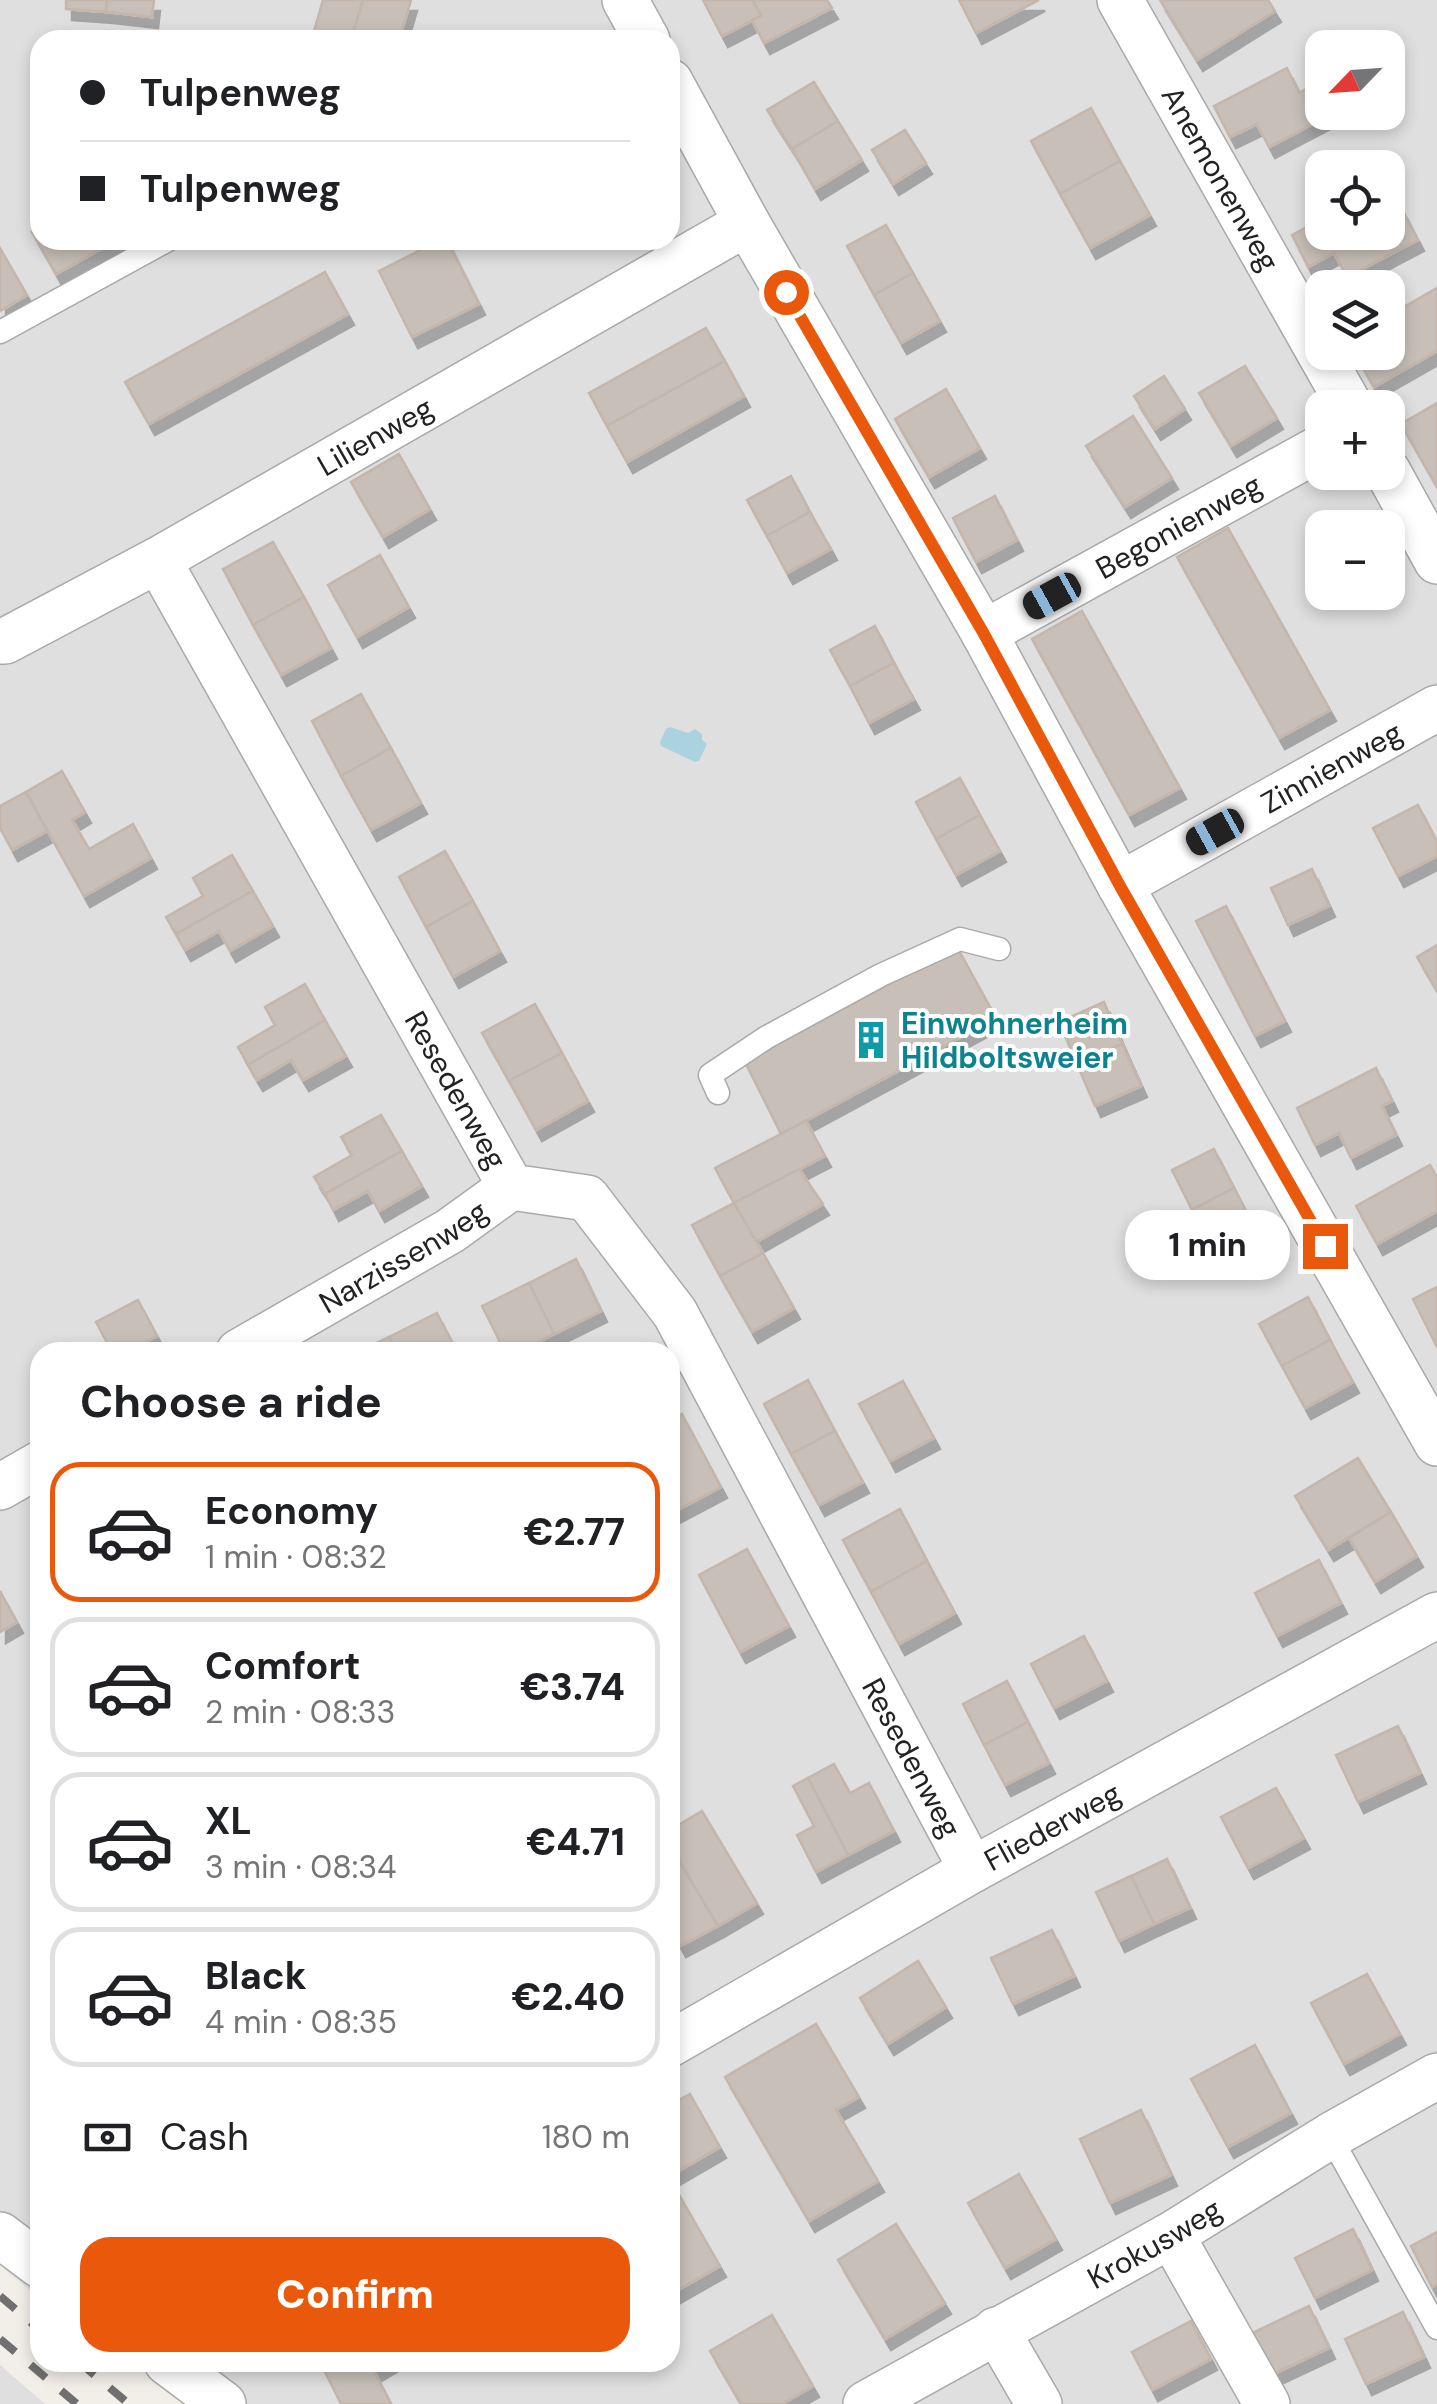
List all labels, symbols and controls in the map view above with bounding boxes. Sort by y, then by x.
north arrow [1305,30,1405,130]
map controls [1305,30,1405,610]
text: Tulpenweg [140,68,341,118]
street label: Anemonenweg [1153,79,1289,278]
button: locate [1305,150,1405,250]
text: Tulpenweg [140,164,341,214]
route start [764,270,809,315]
button: layers [1305,270,1405,370]
street label: Lilienweg [310,387,440,484]
button: + [1305,390,1405,490]
street label: Begonienweg [1089,465,1268,587]
button: − [1305,510,1405,610]
car [1018,568,1086,624]
street label: Zinnienweg [1254,712,1409,822]
car [1181,804,1249,860]
street label: Resedenweg [396,1004,516,1176]
place label: Einwohnerheim Hildboltsweier [901,1004,1128,1077]
building icon: Einwohnerheim Hildboltsweier [850,1019,892,1061]
street label: Narzissenweg [312,1191,495,1322]
callout: 1 min [1125,1211,1290,1281]
text: 1 min [1168,1224,1247,1266]
route end [1303,1224,1348,1269]
text: Choose a ride [80,1372,382,1431]
text: Economy [205,1486,378,1536]
icon: car [85,1487,175,1577]
text: €2.77 [524,1507,625,1557]
text: 1 min · 08:32 [205,1536,387,1578]
text: Comfort [205,1641,361,1691]
icon: car [85,1642,175,1732]
text: €3.74 [520,1662,625,1712]
street label: Resedenweg [854,1671,970,1844]
text: 2 min · 08:33 [205,1691,396,1733]
street label: Fliederweg [977,1773,1127,1879]
text: XL [205,1796,252,1846]
icon: car [85,1797,175,1887]
text: €4.71 [526,1817,625,1867]
text: 3 min · 08:34 [205,1846,397,1888]
text: Black [205,1951,307,2001]
icon: car [85,1952,175,2042]
text: €2.40 [511,1972,625,2022]
text: 4 min · 08:35 [205,2001,397,2043]
icon: cash [80,2110,135,2165]
text: Cash [160,2112,249,2162]
text: 180 m [542,2116,630,2158]
street label: Krokusweg [1080,2189,1229,2297]
button: Confirm [80,2237,630,2352]

